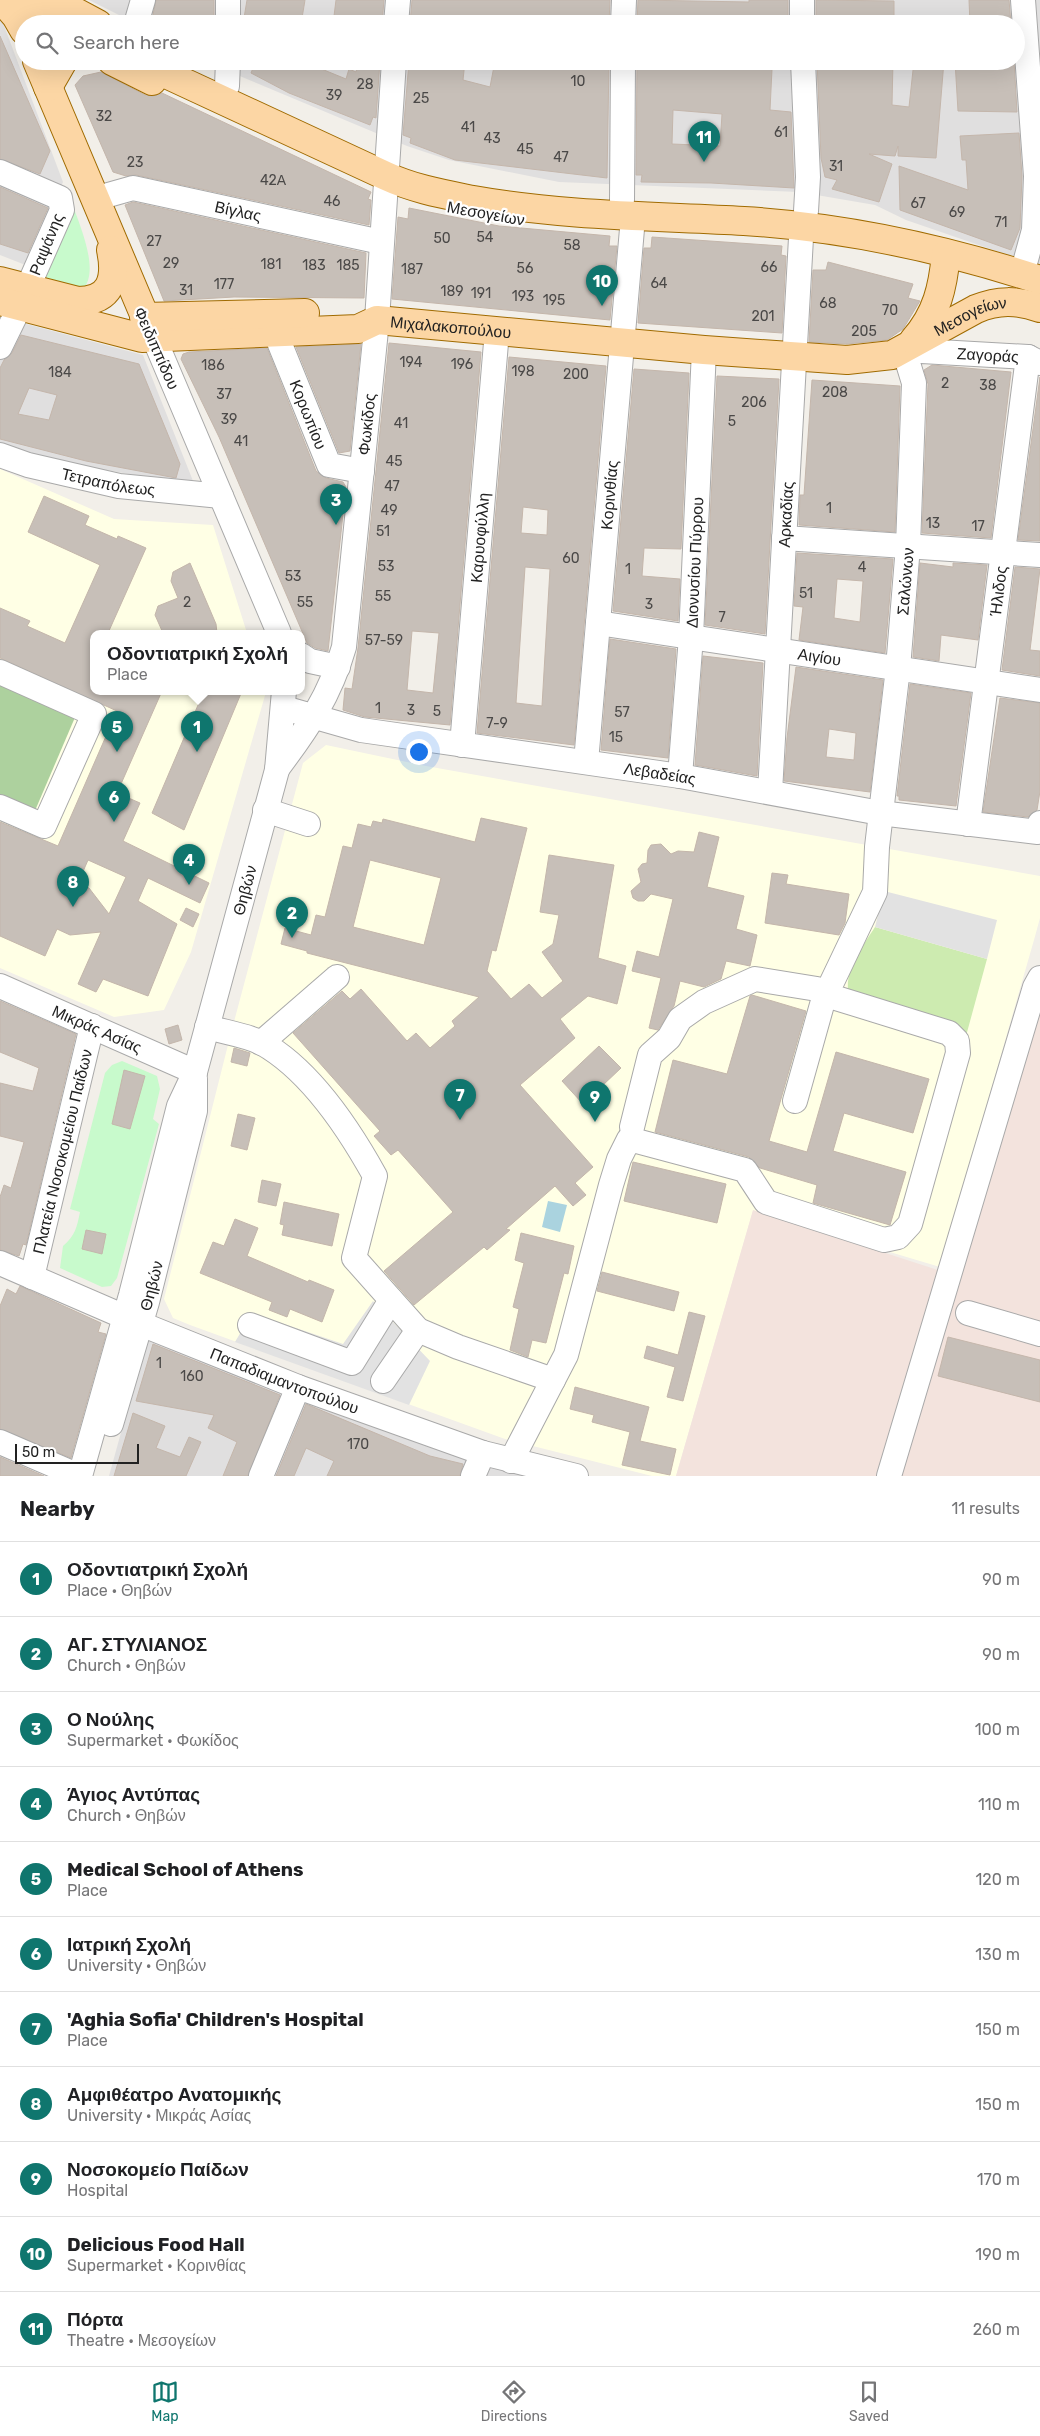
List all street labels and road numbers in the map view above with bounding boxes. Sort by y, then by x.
street label: Βίγλας [213,197,263,226]
street label: Μεσογείων [446,197,526,230]
street label: Ραψάνης [25,210,68,278]
street label: Μεσογείων [930,293,1007,340]
street label: Φειδιππίδου [130,304,183,392]
street label: Μιχαλακοπούλου [389,312,512,342]
street label: Ζαγοράς [956,344,1020,366]
street label: Κορωπίου [285,377,331,452]
street label: Φωκίδος [354,392,380,456]
street label: Κορινθίας [597,459,622,530]
street label: Τετραπόλεως [60,464,156,500]
street label: Αρκαδίας [775,481,797,548]
street label: Καρυοφύλλη [467,492,493,584]
street label: Διονυσίου Πύρρου [682,497,707,628]
street label: Σαλώνων [893,547,918,616]
street label: Ήλιδος [986,564,1011,618]
street label: Αιγίου [796,644,842,670]
street label: Λεβαδείας [622,759,698,789]
street label: Θηβών [229,863,261,917]
street label: Μικράς Ασίας [49,1001,145,1057]
street label: Πλατεία Νοσοκομείου Παίδων [29,1047,96,1256]
street label: Θηβών [136,1259,167,1313]
street label: Παπαδιαμαντοπούλου [207,1344,361,1418]

